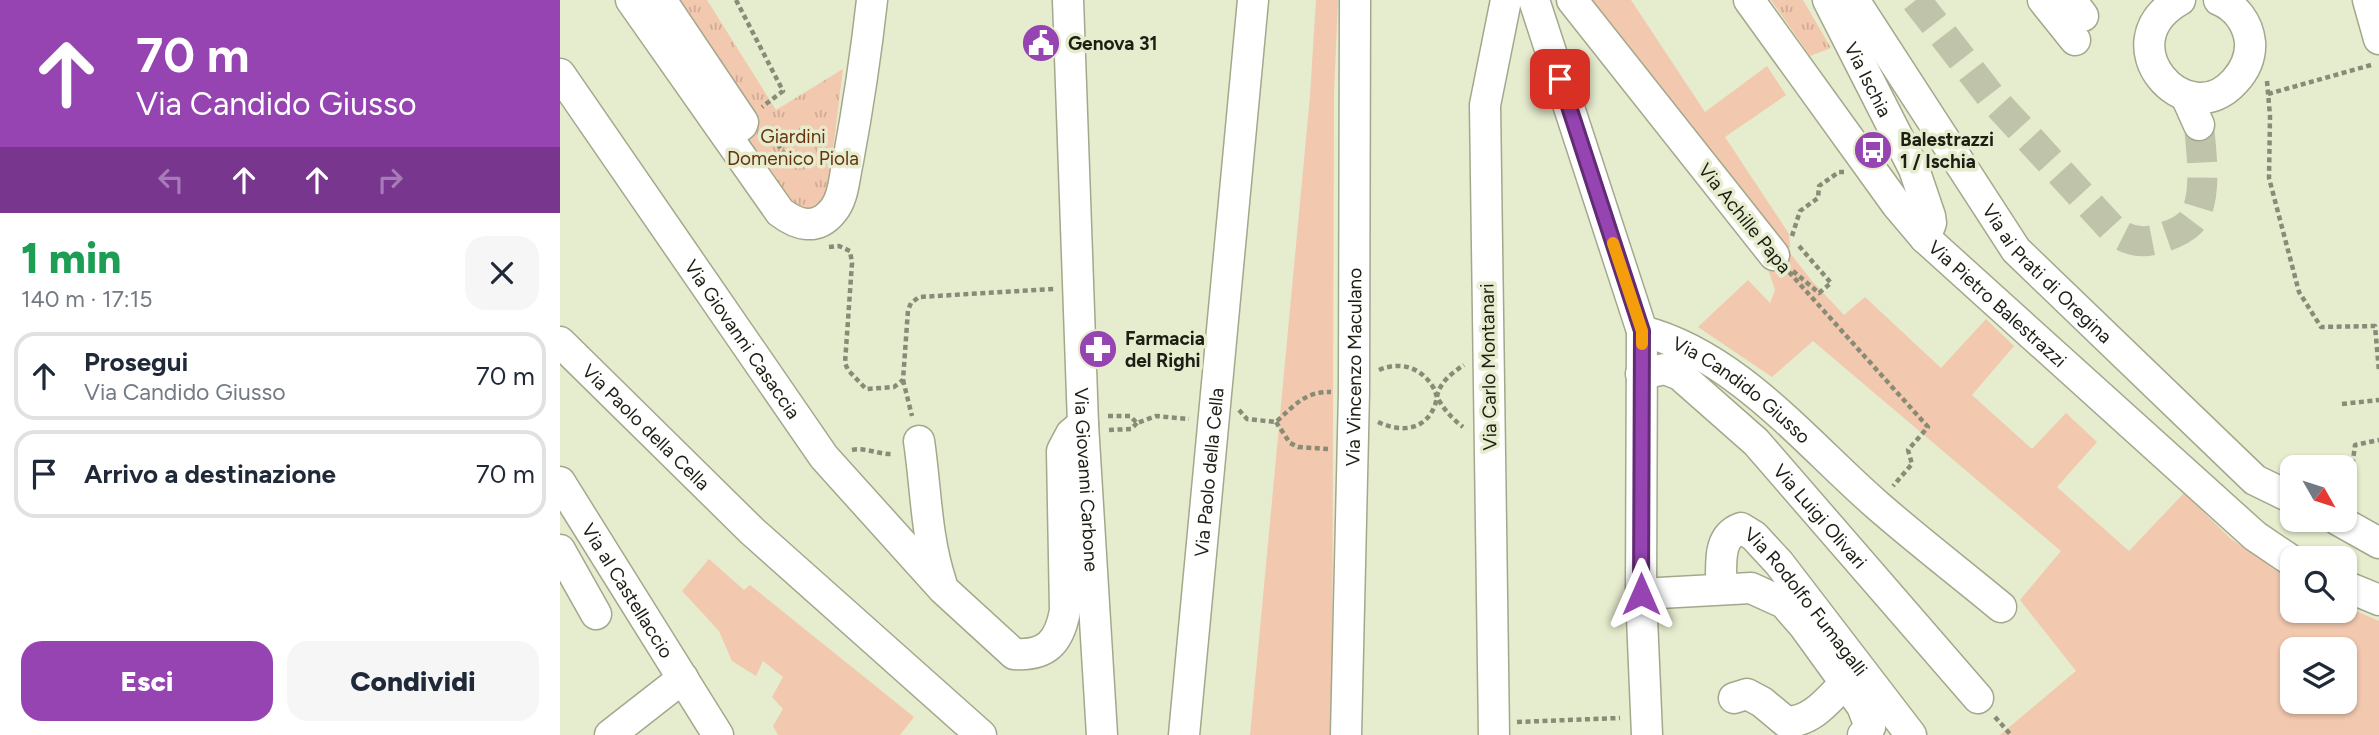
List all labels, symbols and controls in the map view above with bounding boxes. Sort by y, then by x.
public building icon: Genova 31 [1020,22,1062,64]
text: 70 m [136,25,249,84]
icon: ahead [21,28,112,119]
place label: Genova 31 [1068,32,1158,55]
street label: Via Ischia [1839,38,1897,121]
pin [1530,49,1590,109]
icon: arrive [1541,60,1579,98]
text: Via Candido Giusso [136,85,416,123]
park label: Giardini Domenico Piola [727,125,859,170]
place label: Balestrazzi 1 / Ischia [1900,128,1994,173]
bus stop icon: Balestrazzi 1 / Ischia [1852,129,1894,171]
street label: Via Achille Papa [1693,159,1796,278]
icon: left [152,161,190,199]
icon: ahead [225,161,263,199]
icon: ahead [298,161,336,199]
icon: right [371,161,409,199]
street label: Via ai Prati di Oregina [1977,200,2117,348]
text: 1 min [21,233,121,284]
button: close [465,236,539,310]
street label: Via Pietro Balestrazzi [1923,236,2071,372]
street label: Via Giovanni Casaccia [680,255,805,423]
street label: Via Vincenzo Maculano [1341,268,1366,467]
street label: Via Carlo Montanari [1476,283,1501,451]
text: 140 m · 17:15 [21,285,152,313]
place label: Farmacia del Righi [1125,327,1205,372]
pharmacy icon: Farmacia del Righi [1077,328,1119,370]
street label: Via Candido Giusso [1669,332,1815,448]
text: Prosegui [84,346,188,378]
icon: ahead [25,357,63,395]
street label: Via Paolo della Cella [577,359,714,495]
text: 70 m [476,360,535,392]
text: Via Candido Giusso [84,378,286,406]
street label: Via Giovanni Carbone [1070,387,1103,572]
street label: Via Paolo della Cella [1190,387,1229,558]
icon: arrive [25,455,63,493]
north arrow [2280,455,2357,532]
map controls [2280,455,2357,714]
text: Arrivo a destinazione [84,458,336,490]
text: 70 m [476,458,535,490]
street label: Via Luigi Olivari [1768,459,1871,573]
street label: Via al Castellaccio [577,519,678,662]
street label: Via Rodolfo Fumagalli [1740,522,1872,681]
button: search [2280,546,2357,623]
position arrow [1604,557,1678,631]
button: layers [2280,637,2357,714]
button: Esci [21,641,273,721]
button: Condividi [287,641,539,721]

